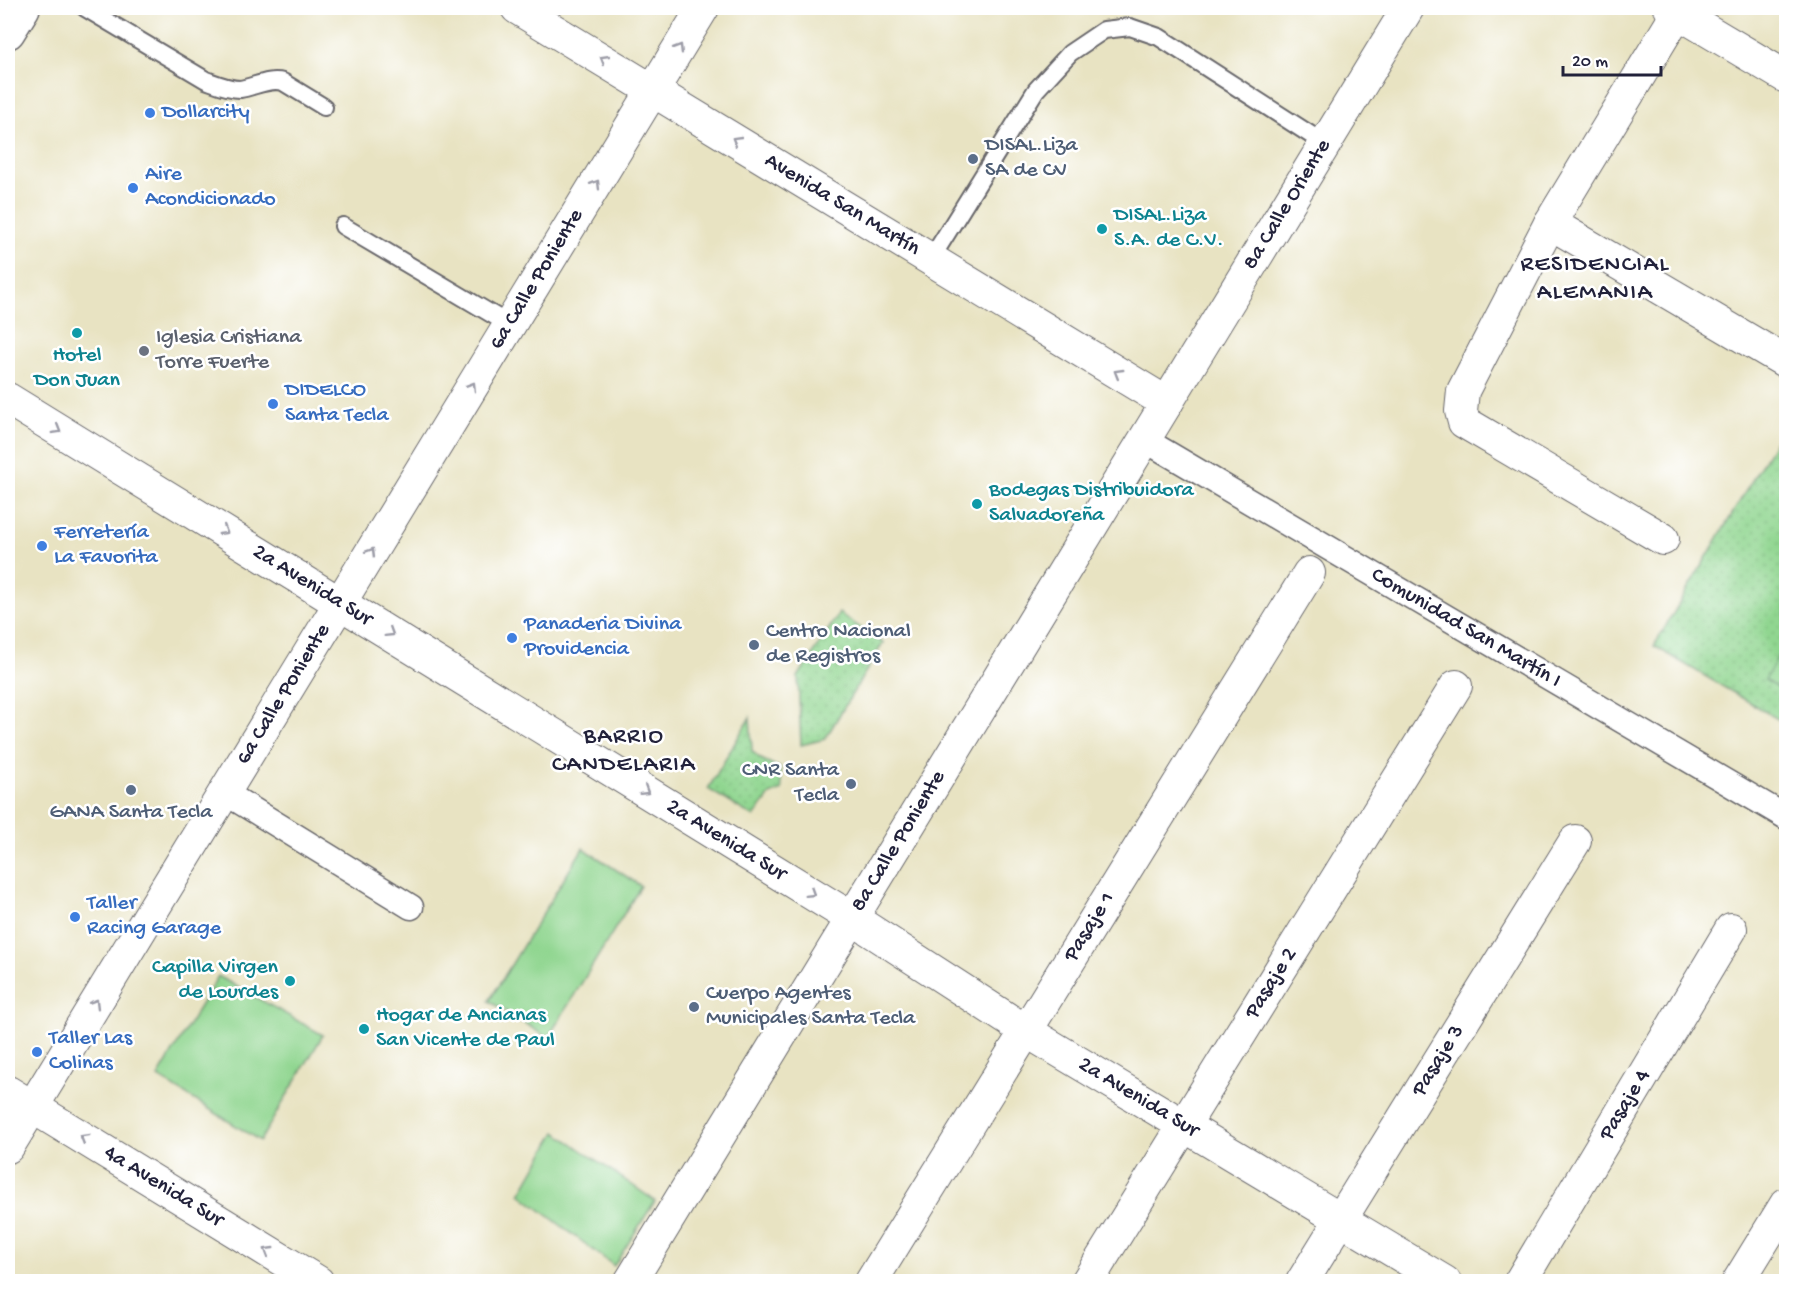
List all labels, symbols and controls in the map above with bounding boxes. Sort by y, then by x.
scale bar [1563,39,1660,77]
one-way arrow [671,44,683,54]
text: 20 m [1572,52,1608,73]
one-way arrow [600,55,610,67]
place label: Dollarcity [160,100,250,126]
marker: Dollarcity [143,106,157,120]
place label: DISAL.Liza SA de CV [983,133,1078,184]
street label: 8a Calle Oriente [1238,134,1338,275]
one-way arrow [732,135,742,147]
street label: Avenida San Martín [759,148,925,263]
marker: DISAL.Liza SA de CV [966,152,980,166]
place label: Aire Acondicionado [145,162,276,213]
one-way arrow [589,180,601,190]
marker: Aire Acondicionado [126,181,140,195]
place label: DISAL.Liza S.A. de C.V. [1112,203,1224,254]
street label: 6a Calle Poniente [484,204,590,355]
marker: DISAL.Liza S.A. de C.V. [1095,222,1109,236]
district label: RESIDENCIAL ALEMANIA [1521,251,1669,308]
place label: Iglesia Cristiana Torre Fuerte [154,325,302,376]
marker: Hotel Don Juan [70,326,84,340]
place label: Hotel Don Juan [32,343,121,394]
marker: Iglesia Cristiana Torre Fuerte [137,344,151,358]
one-way arrow [1113,369,1124,380]
place label: DIDELCO Santa Tecla [283,378,389,429]
one-way arrow [465,382,477,392]
marker: DIDELCO Santa Tecla [266,397,280,411]
one-way arrow [51,422,61,434]
place label: Bodegas Distribuidora Salvadoreña [988,478,1195,529]
marker: Bodegas Distribuidora Salvadoreña [970,497,984,511]
place label: Ferretería La Favorita [53,520,159,571]
one-way arrow [218,524,228,536]
marker: Ferretería La Favorita [35,539,49,553]
street label: 2a Avenida Sur [247,539,379,634]
one-way arrow [363,548,375,558]
street label: Comunidad San Martín I [1366,563,1565,695]
place label: Panaderia Divina Providencia [523,612,682,663]
street label: 6a Calle Poniente [231,619,337,770]
place label: Centro Nacional de Registros [766,619,911,670]
one-way arrow [384,625,394,637]
marker: Panaderia Divina Providencia [505,631,519,645]
marker: Centro Nacional de Registros [747,638,761,652]
district label: BARRIO CANDELARIA [552,723,696,780]
place label: CNR Santa Tecla [742,758,840,809]
street label: 8a Calle Poniente [846,766,952,917]
marker: CNR Santa Tecla [844,777,858,791]
marker: GANA Santa Tecla [124,783,138,797]
one-way arrow [639,783,649,795]
street label: 2a Avenida Sur [661,794,793,889]
place label: GANA Santa Tecla [49,800,213,826]
one-way arrow [805,886,815,898]
street label: Pasaje 1 [1058,888,1121,967]
place label: Taller Racing Garage [85,891,222,942]
marker: Taller Racing Garage [68,910,82,924]
street label: Pasaje 2 [1240,943,1304,1025]
place label: Capilla Virgen de Lourdes [152,955,279,1006]
marker: Capilla Virgen de Lourdes [283,974,297,988]
place label: Cuerpo Agentes Municipales Santa Tecla [706,981,916,1032]
one-way arrow [88,999,100,1009]
marker: Cuerpo Agentes Municipales Santa Tecla [687,1000,701,1014]
place label: Hogar de Ancianas San Vicente de Paul [376,1003,555,1054]
street label: Pasaje 3 [1406,1020,1471,1102]
marker: Hogar de Ancianas San Vicente de Paul [357,1022,371,1036]
place label: Taller Las Colinas [47,1026,133,1077]
marker: Taller Las Colinas [30,1045,44,1059]
street label: 2a Avenida Sur [1073,1052,1205,1145]
street label: Pasaje 4 [1594,1064,1657,1146]
one-way arrow [80,1134,90,1146]
street label: 4a Avenida Sur [98,1141,230,1235]
one-way arrow [264,1247,274,1258]

